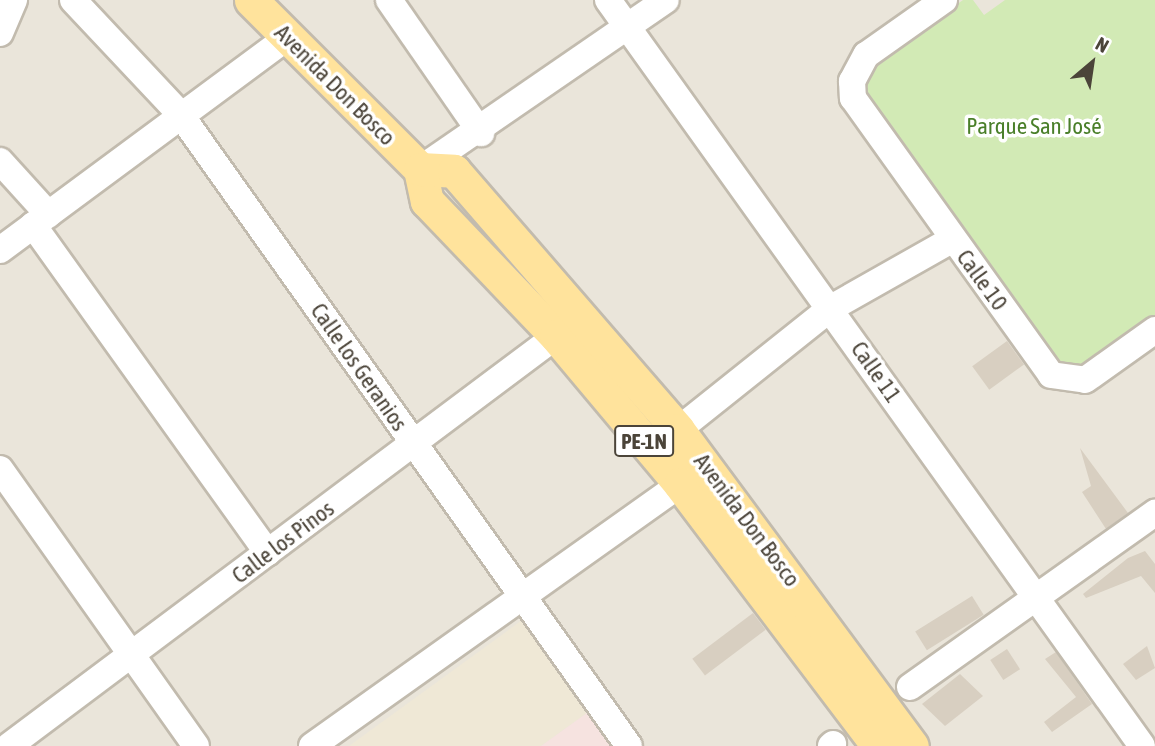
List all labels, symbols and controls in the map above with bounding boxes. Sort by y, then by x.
street label: Avenida Don Bosco [269,19,401,151]
north arrow [1057,28,1127,98]
text: N [1092,32,1112,57]
park label: Parque San José [966,112,1102,140]
street label: Calle 10 [951,244,1013,316]
street label: Calle los Geranios [305,298,413,436]
street label: Calle 11 [845,336,907,408]
road number: PE-1N [612,424,676,458]
street label: Avenida Don Bosco [688,448,806,592]
street label: Calle los Pinos [226,495,340,589]

